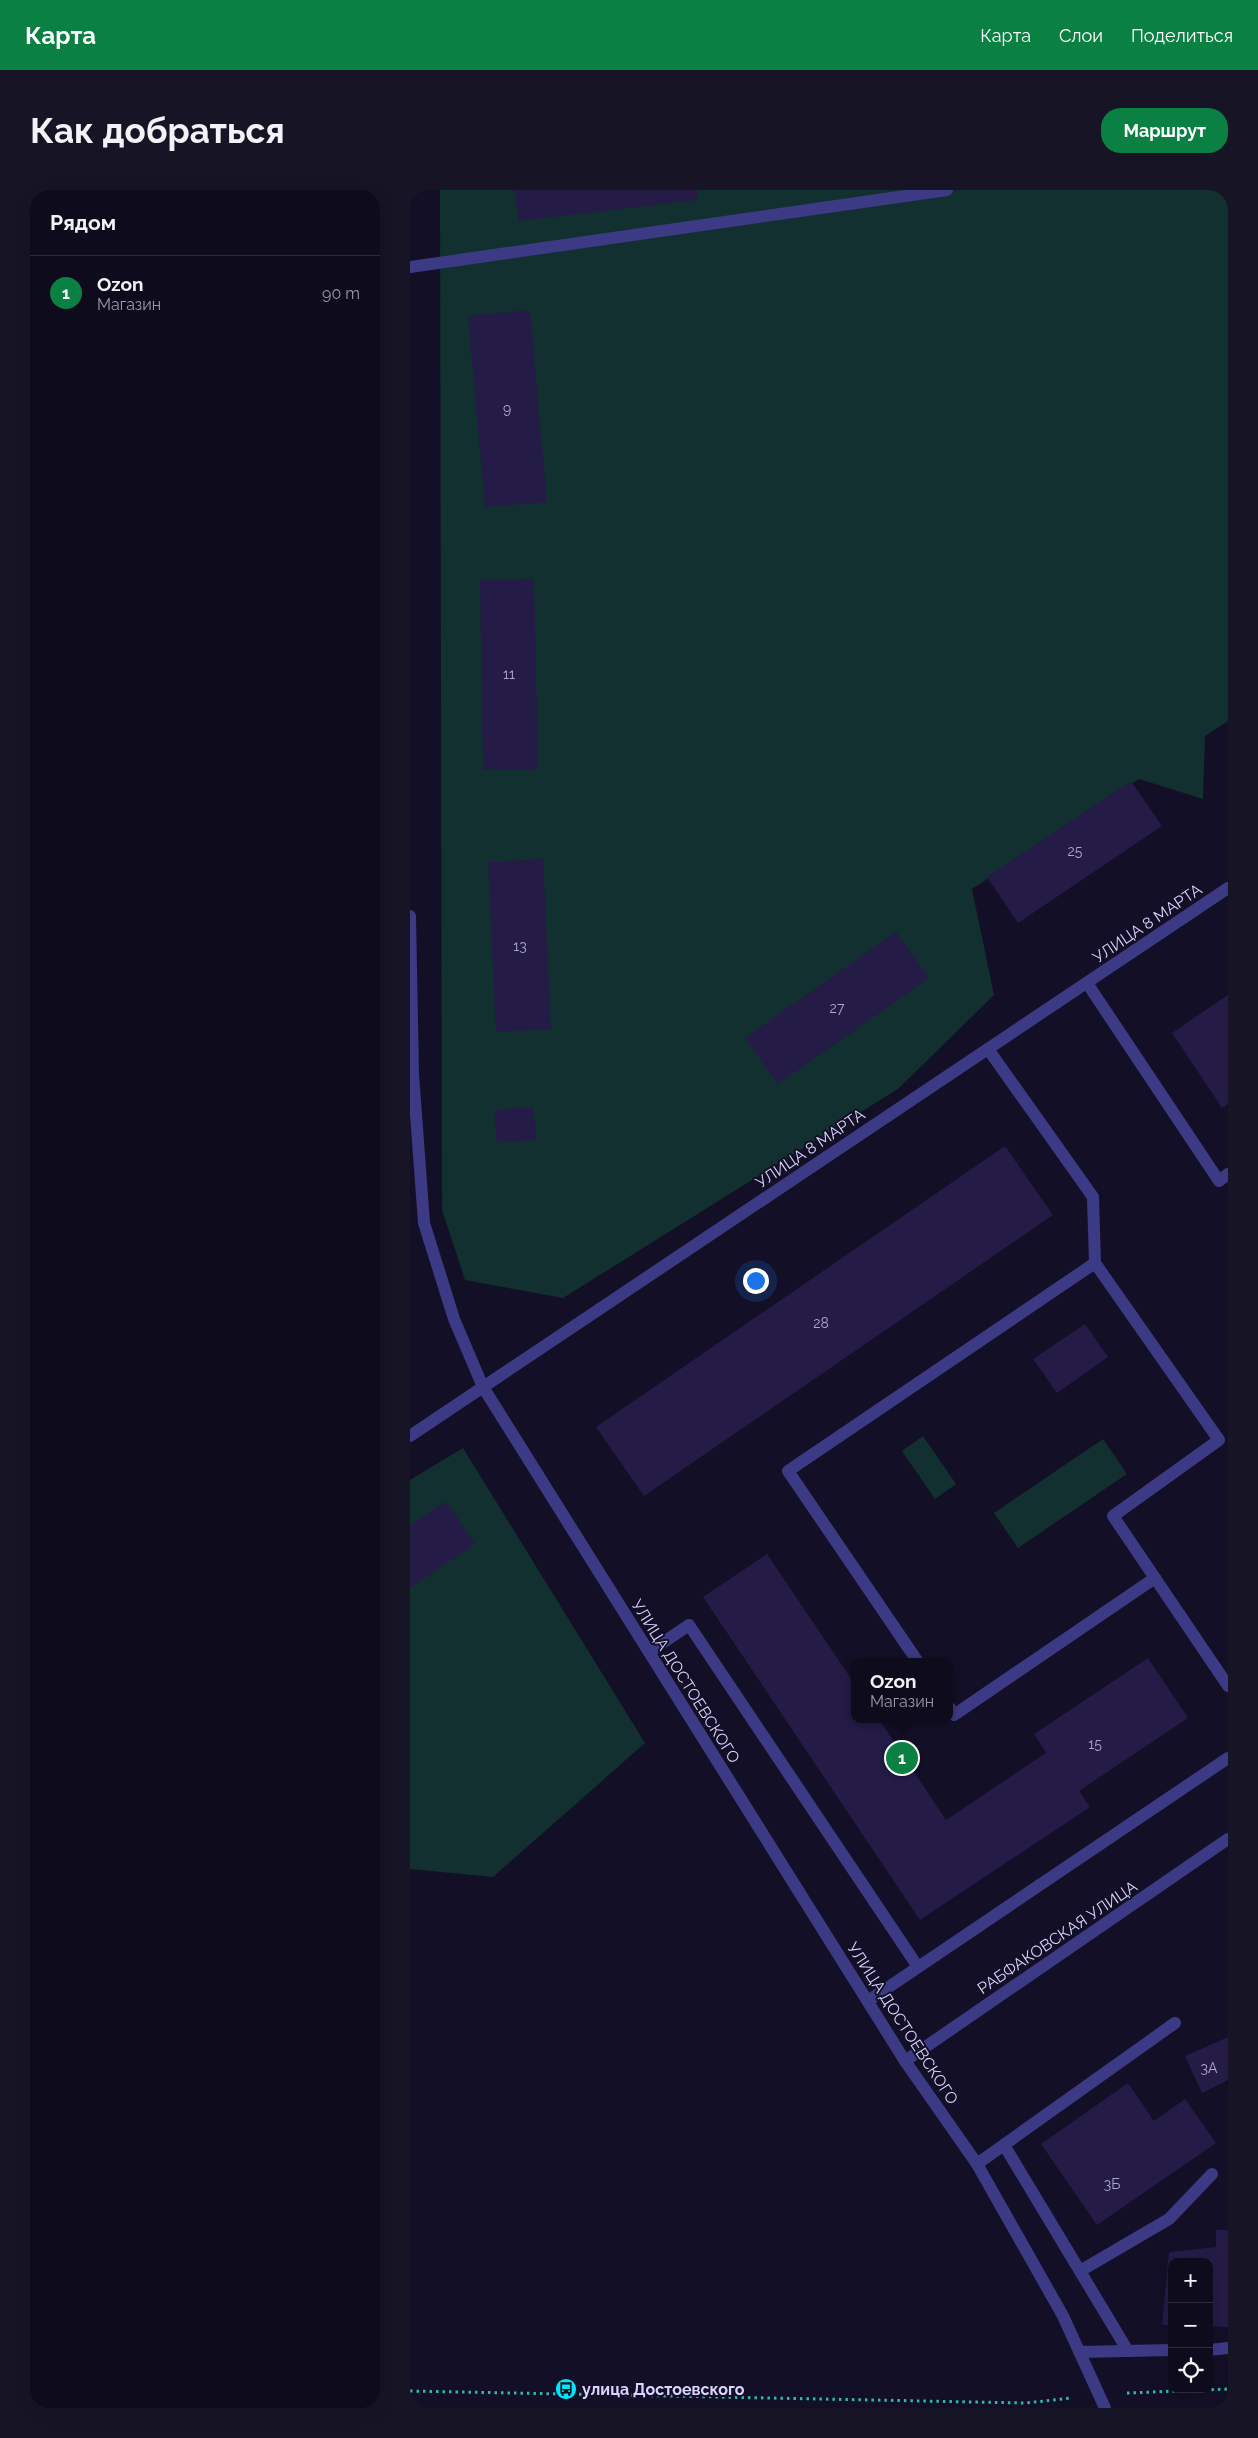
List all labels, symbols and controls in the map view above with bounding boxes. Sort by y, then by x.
text: Карта [25,21,96,50]
text: Карта [980,25,1031,46]
text: Слои [1059,25,1103,46]
text: Поделиться [1131,25,1233,46]
button: Маршрут [1101,108,1228,153]
text: Как добраться [30,110,285,151]
text: Рядом [50,210,116,235]
text: Ozon [97,273,144,295]
text: 1 [62,284,70,303]
text: 90 m [322,284,360,303]
text: Магазин [97,295,161,314]
house number: 9 [503,401,511,417]
house number: 11 [503,666,515,682]
house number: 25 [1068,843,1083,859]
street label: УЛИЦА 8 МАРТА [1089,880,1206,967]
house number: 13 [513,938,527,954]
house number: 27 [830,1000,845,1016]
street label: УЛИЦА 8 МАРТА [752,1105,869,1192]
your location [743,1268,769,1294]
house number: 28 [813,1315,829,1331]
street label: УЛИЦА ДОСТОЕВСКОГО [627,1596,744,1767]
popup [851,1658,953,1723]
text: Ozon [870,1670,916,1692]
text: Магазин [870,1692,934,1711]
house number: 15 [1088,1736,1102,1752]
pin: 1 [886,1739,918,1777]
street label: РАБФАКОВСКАЯ УЛИЦА [974,1877,1141,1998]
street label: УЛИЦА ДОСТОЕВСКОГО [843,1939,962,2108]
house number: 3А [1201,2060,1218,2076]
house number: 3Б [1104,2176,1120,2192]
map controls [1168,2258,1213,2393]
button: + [1168,2258,1213,2303]
button: − [1168,2303,1213,2348]
button: locate [1168,2348,1213,2393]
bus stop icon: улица Достоевского [554,2377,578,2401]
place label: улица Достоевского [582,2380,745,2399]

